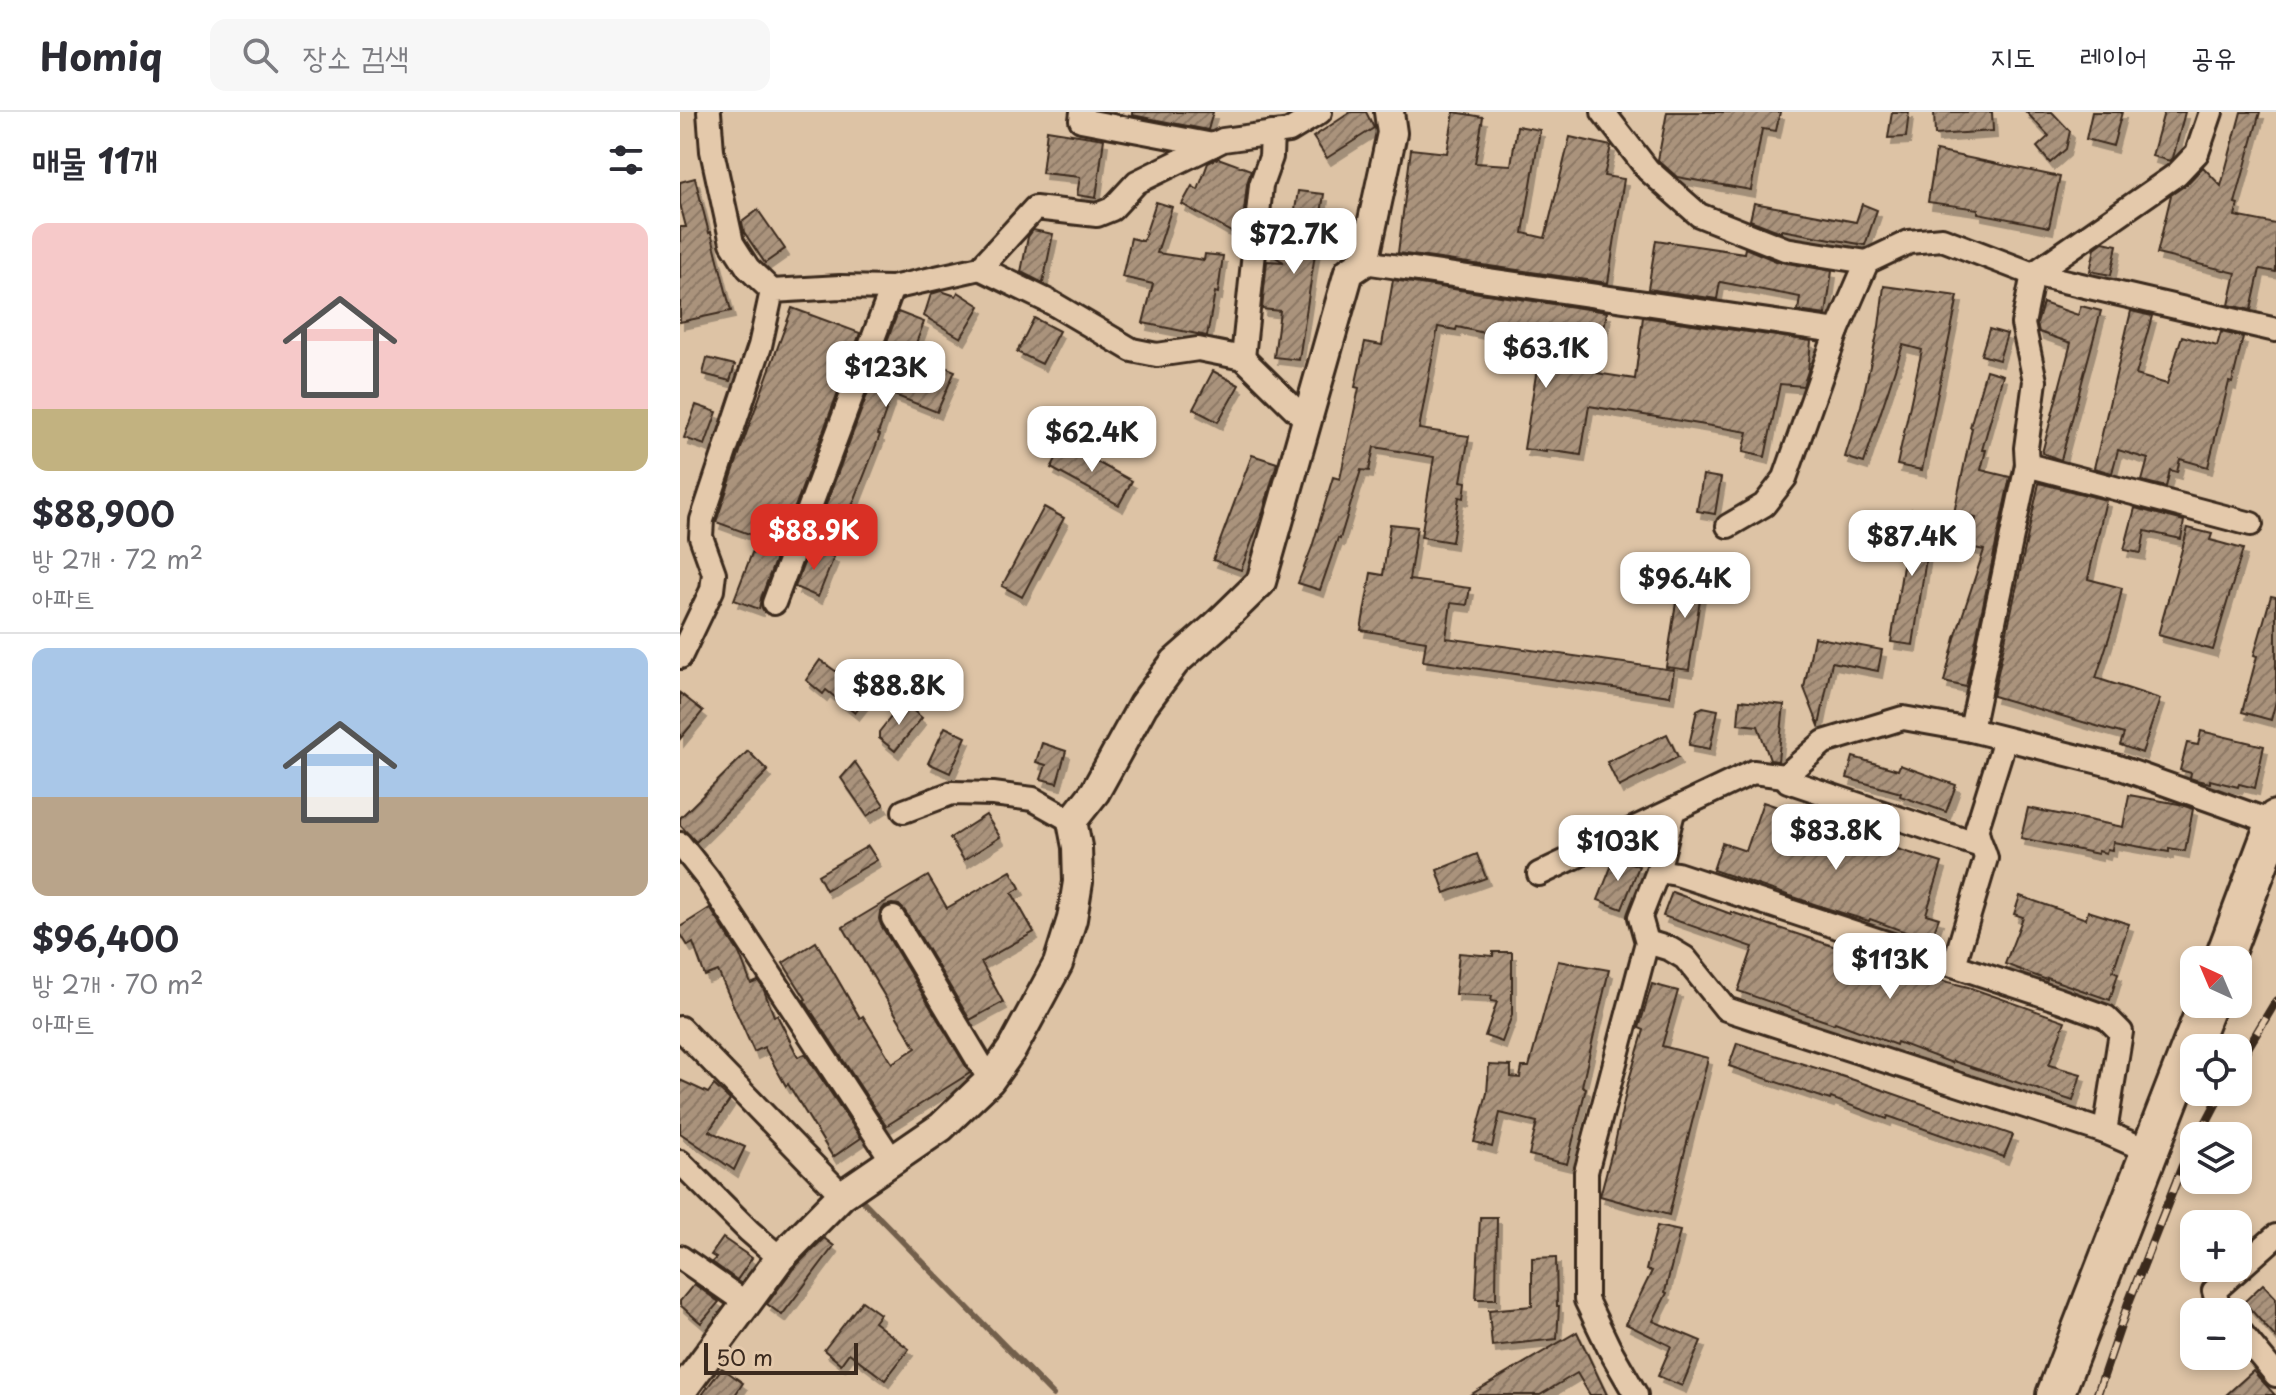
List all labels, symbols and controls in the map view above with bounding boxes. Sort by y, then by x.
search box [210,19,770,91]
text: Homiq [40,27,162,84]
icon: search [238,33,282,77]
text: 장소 검색 [302,33,409,78]
text: 지도 [1990,34,2035,77]
text: 레이어 [2079,34,2147,77]
text: 공유 [2191,34,2236,77]
text: 매물 11개 [32,134,158,186]
icon: filters [604,138,648,182]
pin: $72.7K [1229,208,1359,276]
text: $72.7K [1249,214,1339,253]
icon: home [268,275,412,419]
pin: $63.1K [1481,322,1611,390]
text: $63.1K [1503,328,1589,367]
pin: $123K [830,341,942,409]
text: $123K [844,347,928,386]
pin: $62.4K [1027,406,1157,474]
text: $62.4K [1045,412,1139,451]
text: $88,900 [32,487,175,539]
pin: $88.9K [749,504,879,572]
text: $88.9K [769,510,859,549]
pin: $87.4K [1847,510,1977,578]
text: $87.4K [1867,516,1957,555]
text: 방 2개 · 72 m² [32,539,203,578]
pin: $96.4K [1620,552,1750,620]
text: $96.4K [1638,558,1732,597]
text: 아파트 [32,578,95,617]
pin: $88.8K [834,659,964,727]
text: $88.8K [853,665,945,704]
icon: home [268,700,412,844]
pin: $83.8K [1771,804,1901,872]
text: $83.8K [1790,810,1882,849]
pin: $103K [1562,815,1674,883]
text: $103K [1577,821,1659,860]
text: $96,400 [32,912,179,964]
pin: $113K [1834,933,1946,1001]
text: $113K [1851,939,1929,978]
north arrow [2180,946,2252,1018]
map controls [2180,946,2252,1370]
text: 방 2개 · 70 m² [32,964,204,1003]
text: 아파트 [32,1003,95,1042]
button: locate [2180,1034,2252,1106]
button: layers [2180,1122,2252,1194]
button: + [2180,1210,2252,1282]
button: − [2180,1298,2252,1370]
scale bar [704,1339,858,1375]
text: 50 m [716,1340,773,1373]

